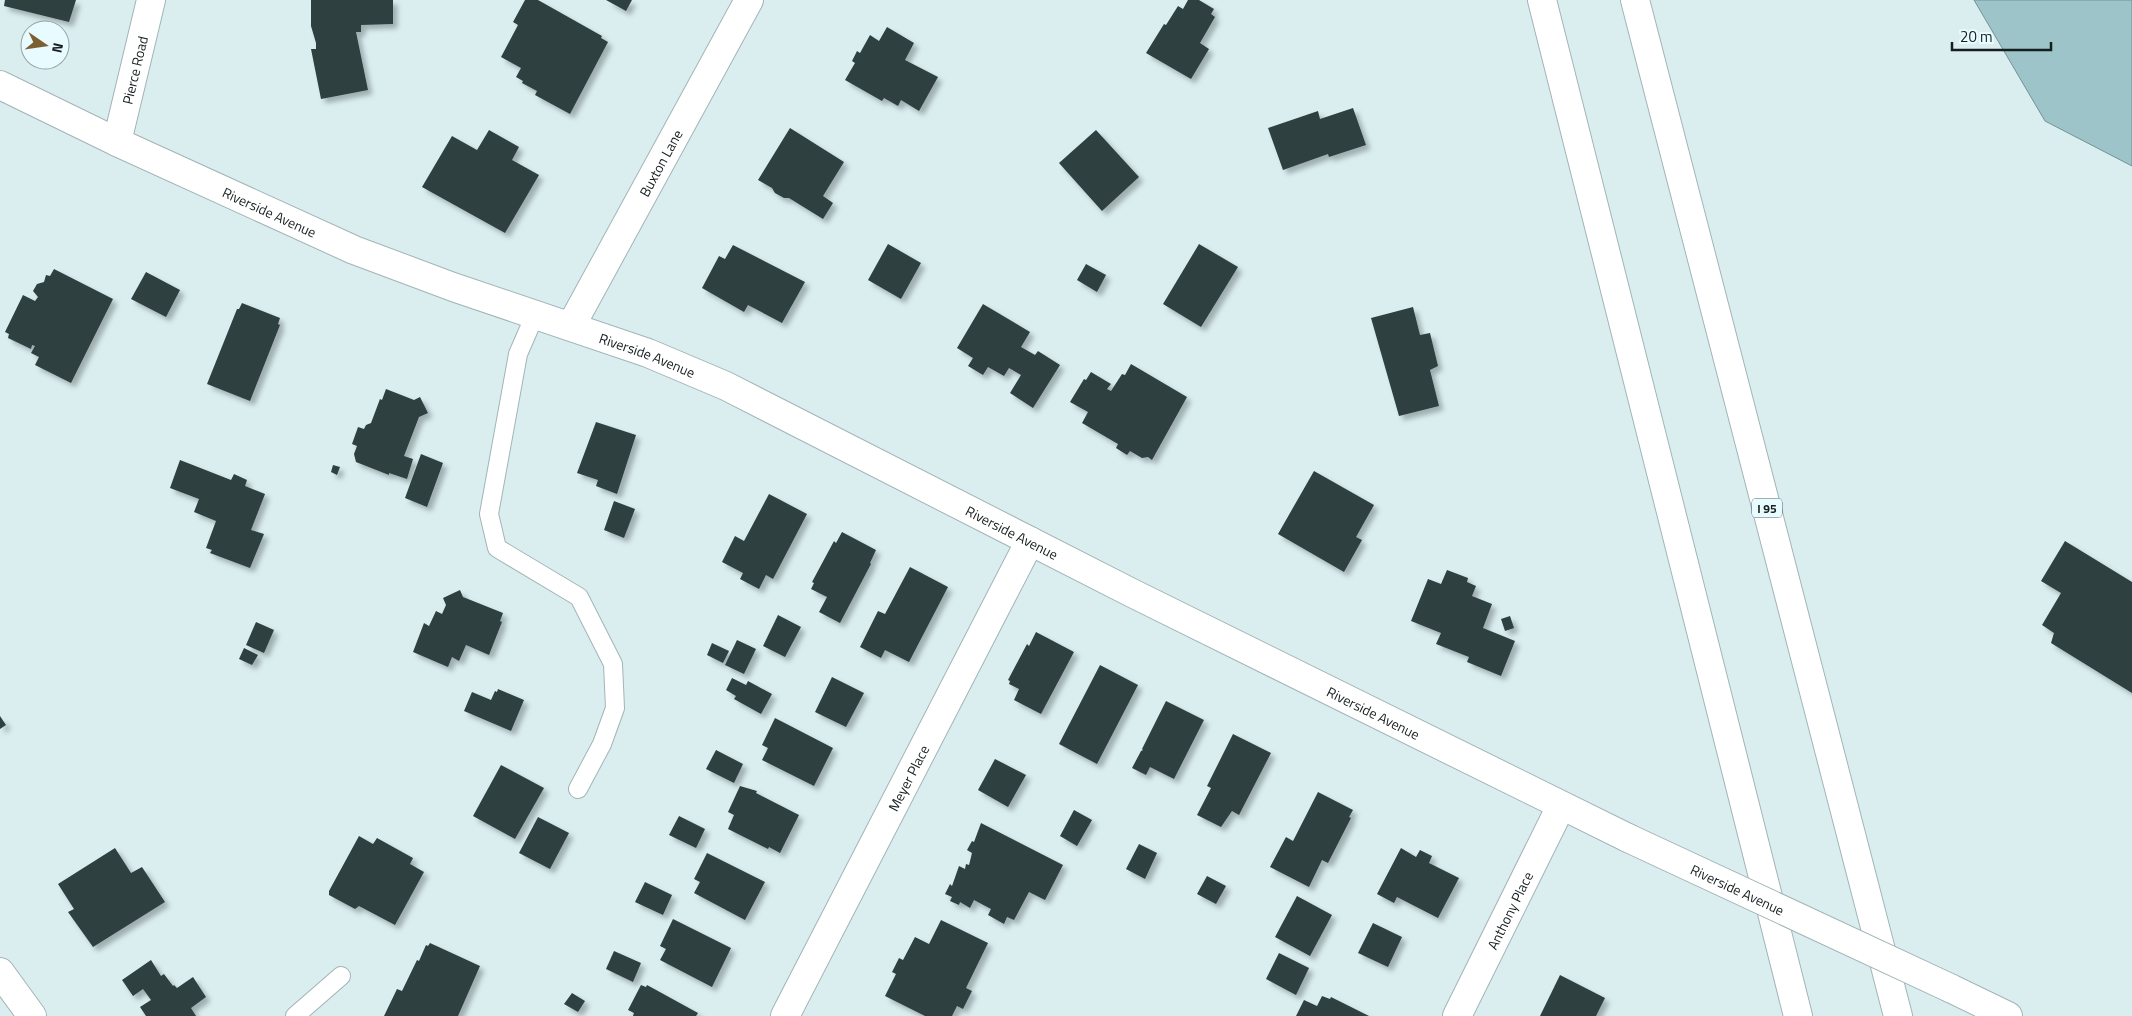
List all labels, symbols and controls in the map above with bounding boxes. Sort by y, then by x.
north arrow [20,20,70,70]
scale bar [1952,20,2051,52]
text: 20 m [1960,25,1993,48]
street label: Pierce Road [116,34,153,106]
text: N [47,41,69,55]
street label: Buxton Lane [633,125,687,200]
street label: Riverside Avenue [219,181,320,242]
street label: Riverside Avenue [597,327,699,382]
road number: I 95 [1752,498,1782,518]
street label: Riverside Avenue [962,500,1062,564]
street label: Riverside Avenue [1324,680,1424,744]
street label: Meyer Place [882,741,934,815]
street label: Riverside Avenue [1687,858,1788,920]
street label: Anthony Place [1481,868,1538,953]

